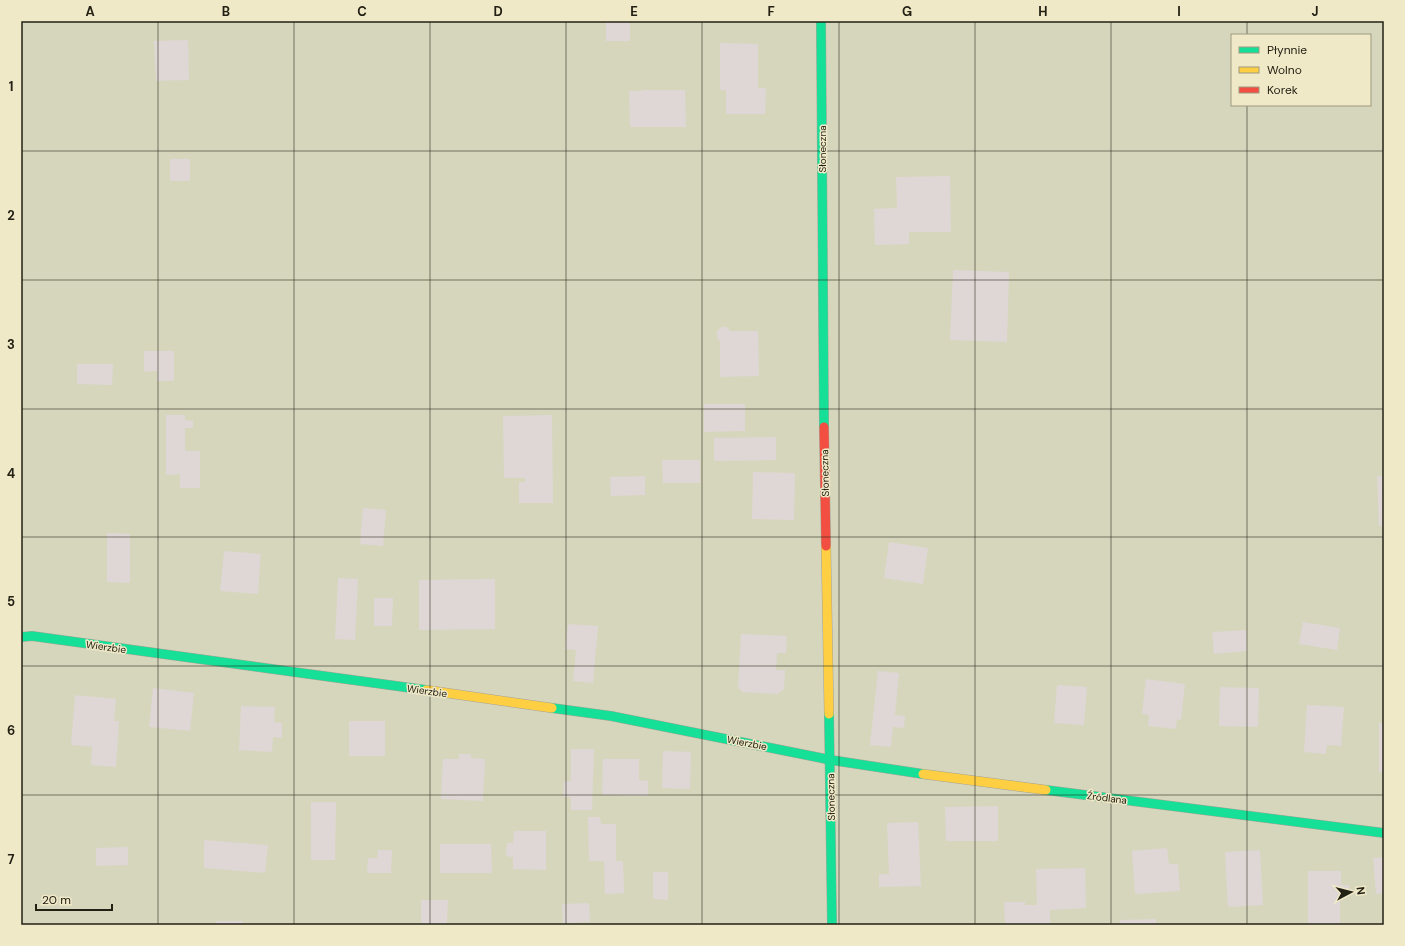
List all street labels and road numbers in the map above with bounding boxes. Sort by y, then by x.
street label: Słoneczna [816,125,829,173]
street label: Słoneczna [818,449,832,497]
street label: Wierzbie [85,638,127,656]
street label: Wierzbie [406,682,448,700]
street label: Wierzbie [726,733,768,753]
street label: Słoneczna [824,773,838,821]
street label: Źródlana [1086,789,1128,807]

